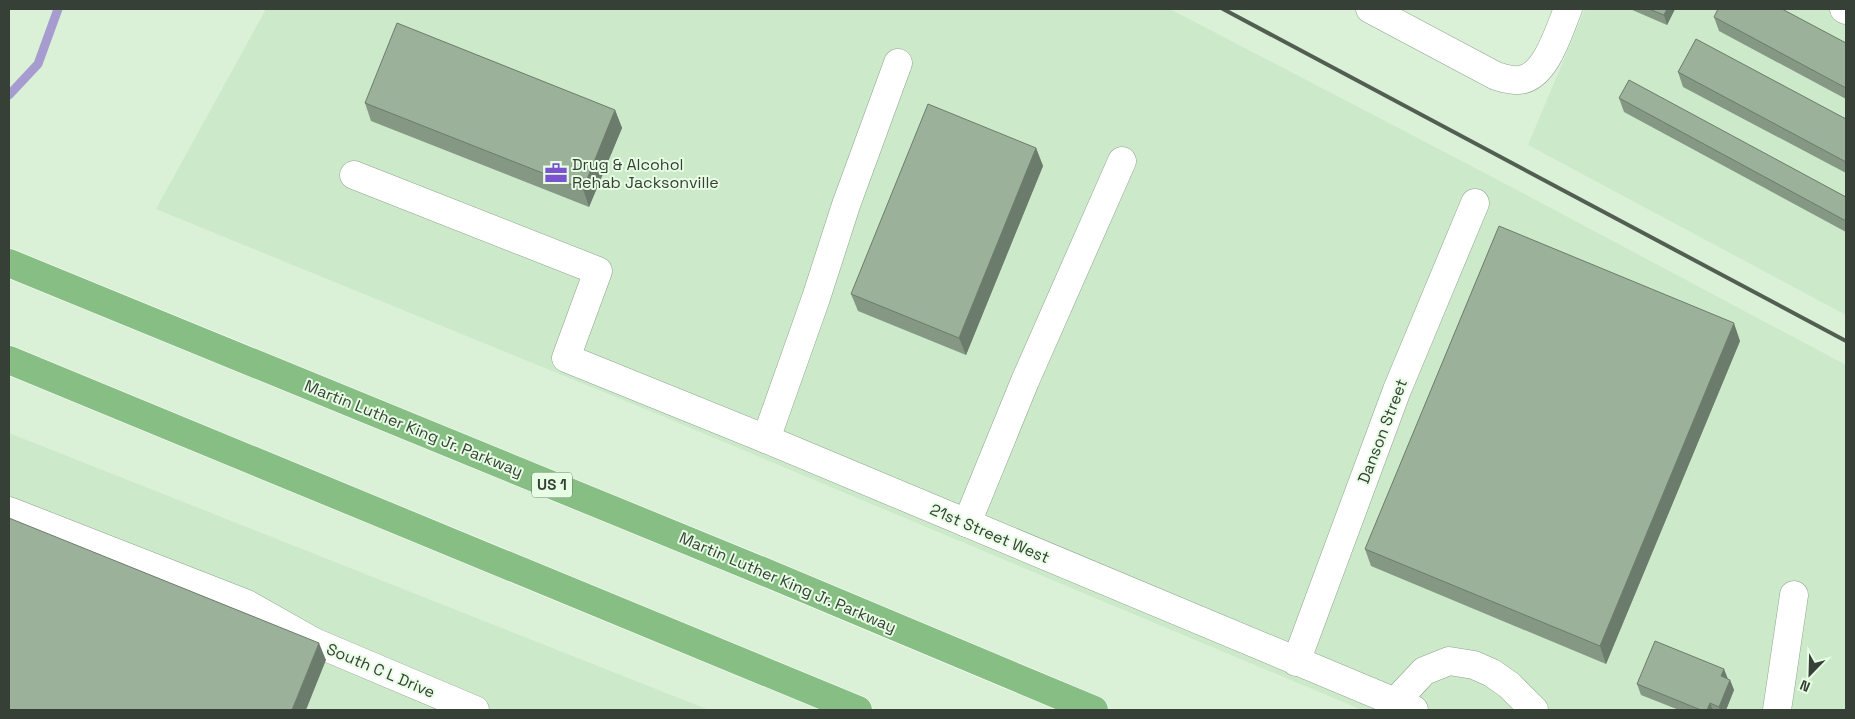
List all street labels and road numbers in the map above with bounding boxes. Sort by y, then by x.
street label: Martin Luther King Jr. Parkway [301,375,526,482]
street label: Danson Street [1353,376,1412,487]
road number: US 1 [532,472,572,498]
street label: 21st Street West [927,499,1053,568]
street label: Martin Luther King Jr. Parkway [676,527,900,638]
street label: South C L Drive [323,638,438,703]

